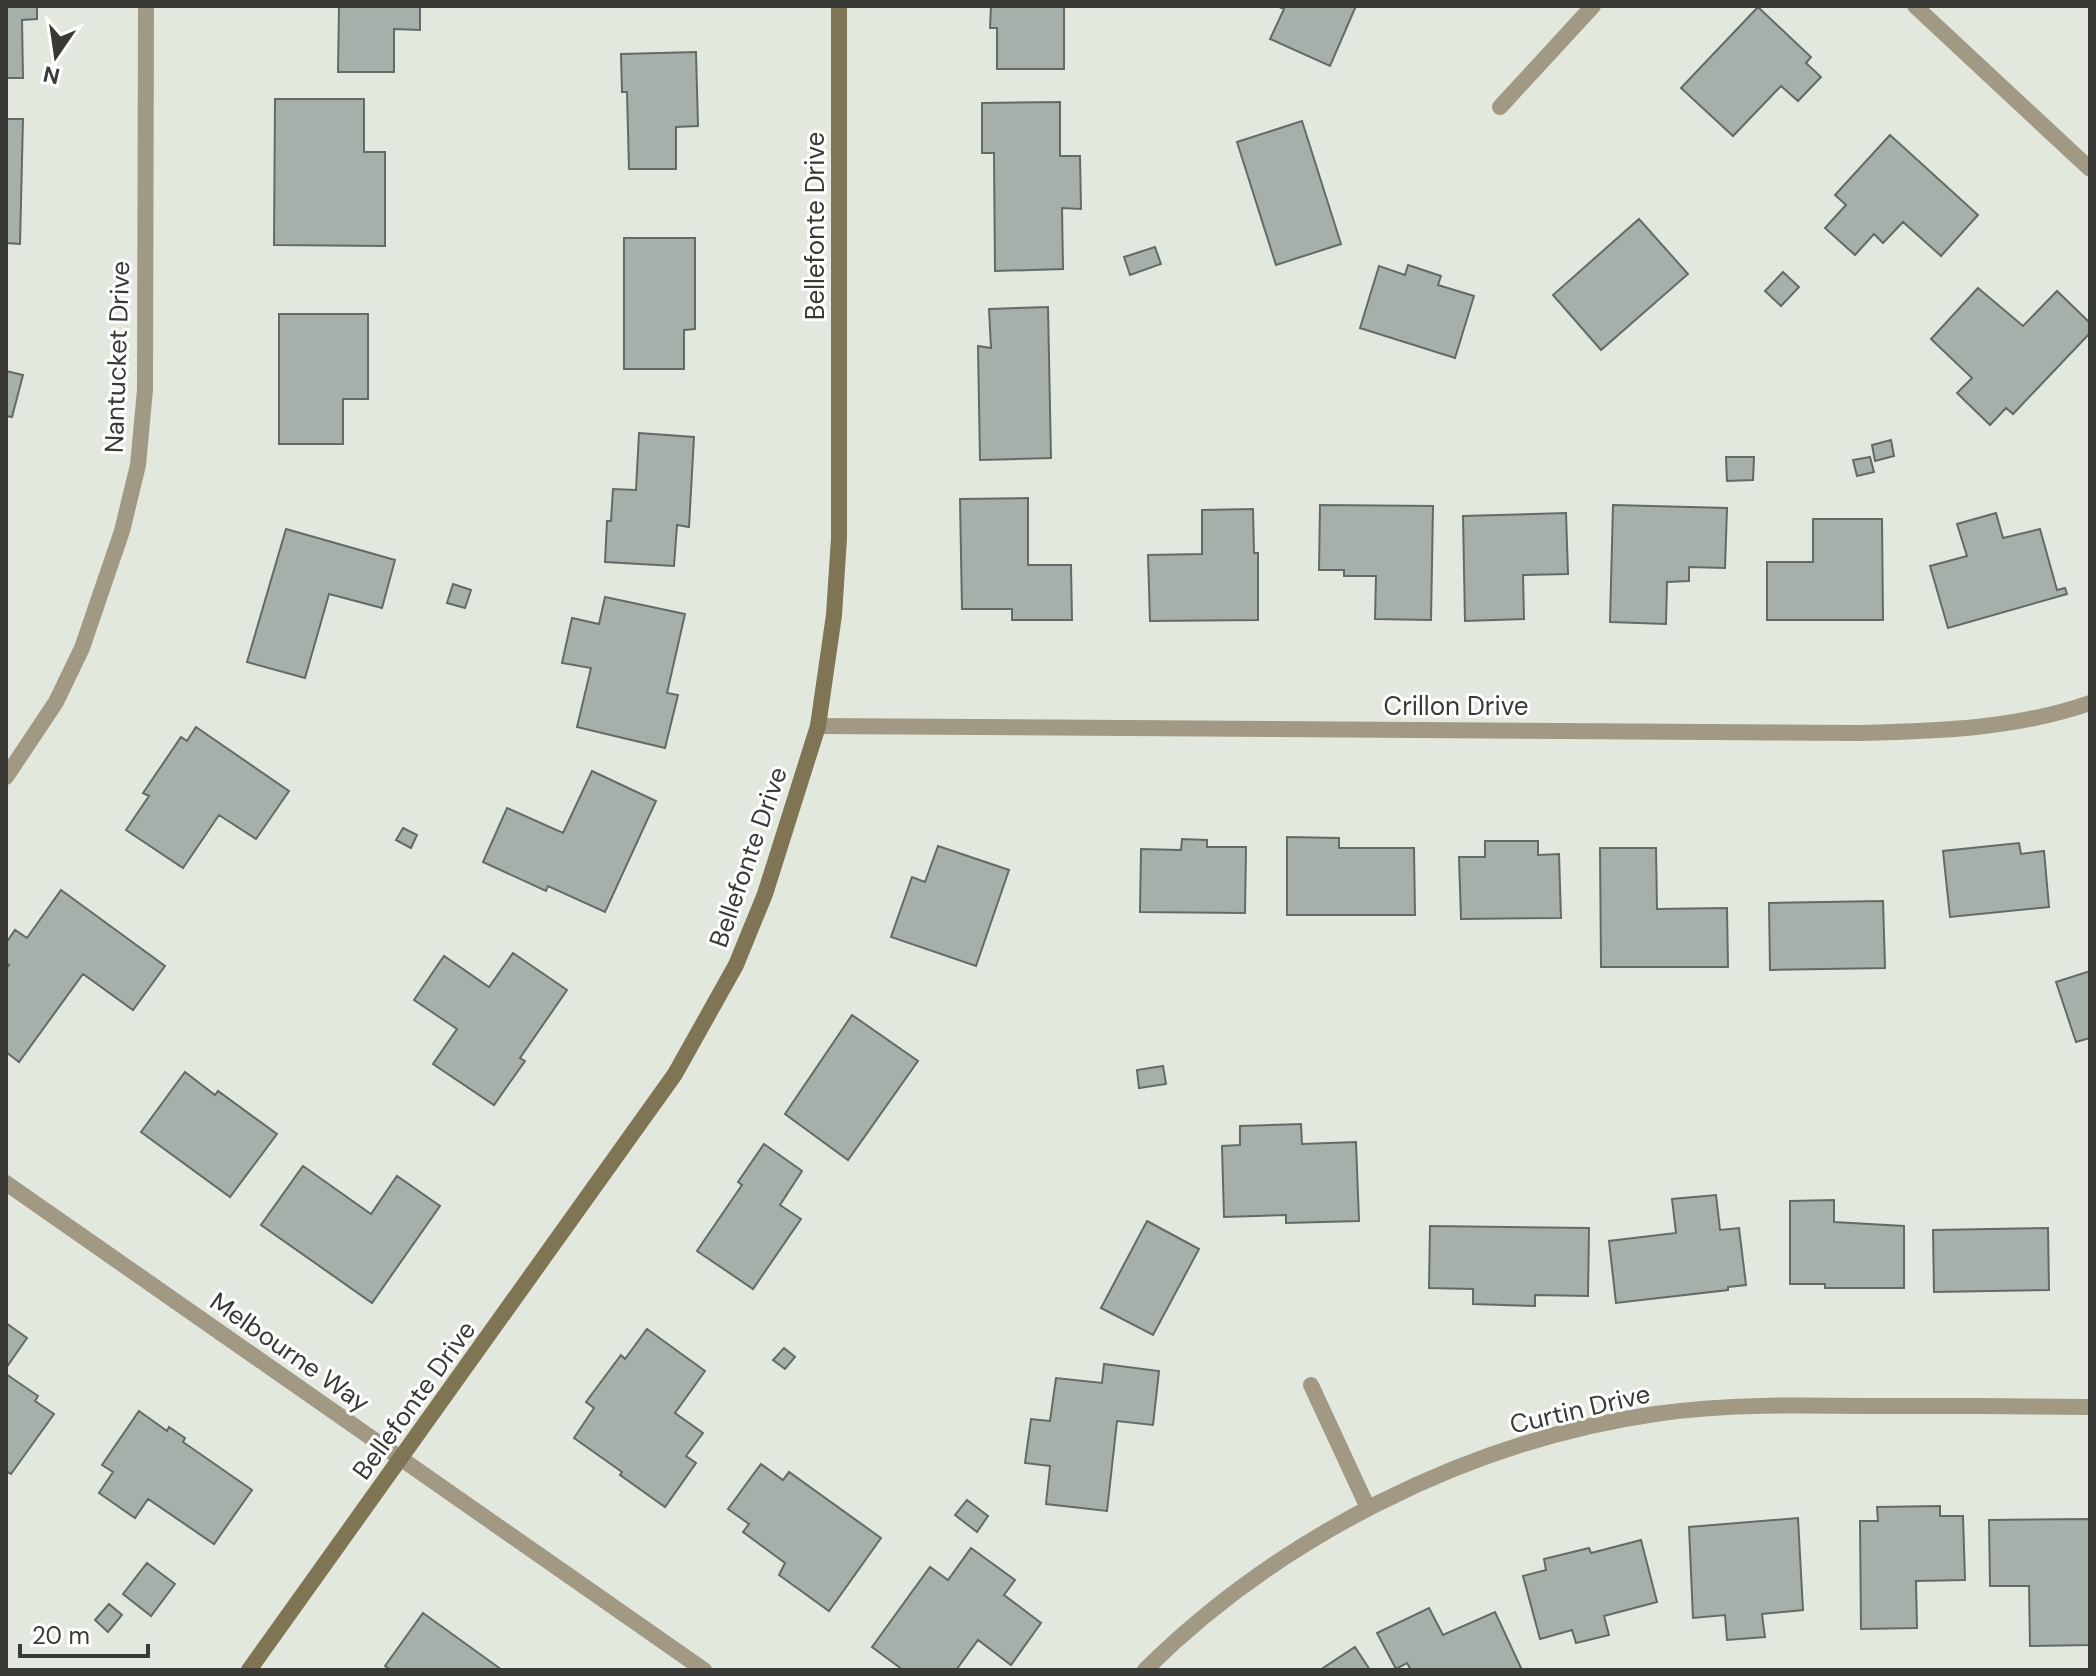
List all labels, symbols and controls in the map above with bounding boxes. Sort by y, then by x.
north arrow [16,16,96,96]
text: N [41,59,63,91]
street label: Bellefonte Drive [798,132,832,320]
street label: Nantucket Drive [97,260,137,454]
street label: Crillon Drive [1384,689,1528,723]
street label: Bellefonte Drive [701,762,795,952]
street label: Melbourne Way [204,1284,376,1420]
street label: Bellefonte Drive [345,1314,483,1486]
street label: Curtin Drive [1507,1376,1653,1442]
scale bar [20,1608,148,1658]
text: 20 m [32,1620,90,1651]

